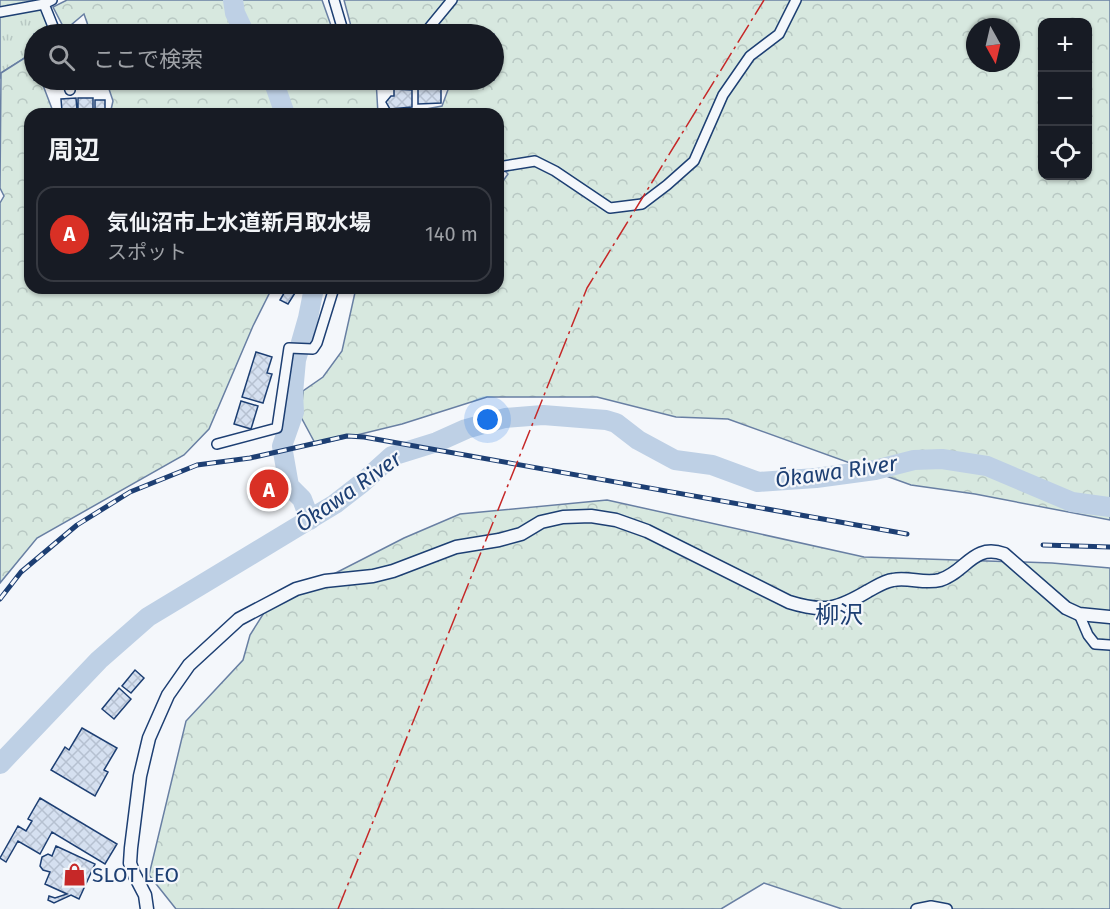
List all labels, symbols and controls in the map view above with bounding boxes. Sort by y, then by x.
north arrow [966,18,1020,72]
map controls [1038,18,1092,180]
button: + [1038,18,1092,72]
search box [24,24,504,90]
icon: search [45,41,78,74]
text: ここで検索 [93,46,203,73]
button: − [1038,72,1092,126]
button: locate [1038,126,1092,180]
text: 周辺 [48,135,100,166]
text: 気仙沼市上水道新月取水場 [107,209,371,236]
text: A [64,222,75,246]
text: 140 m [425,222,478,246]
text: スポット [107,240,187,264]
your location [473,405,502,434]
water label: Ōkawa River [290,445,407,538]
water label: Ōkawa River [773,449,900,493]
pin: A [250,466,288,512]
district label: 柳沢 [815,601,863,629]
shop icon: SLOT LEO [61,862,87,888]
place label: SLOT LEO [92,862,179,888]

